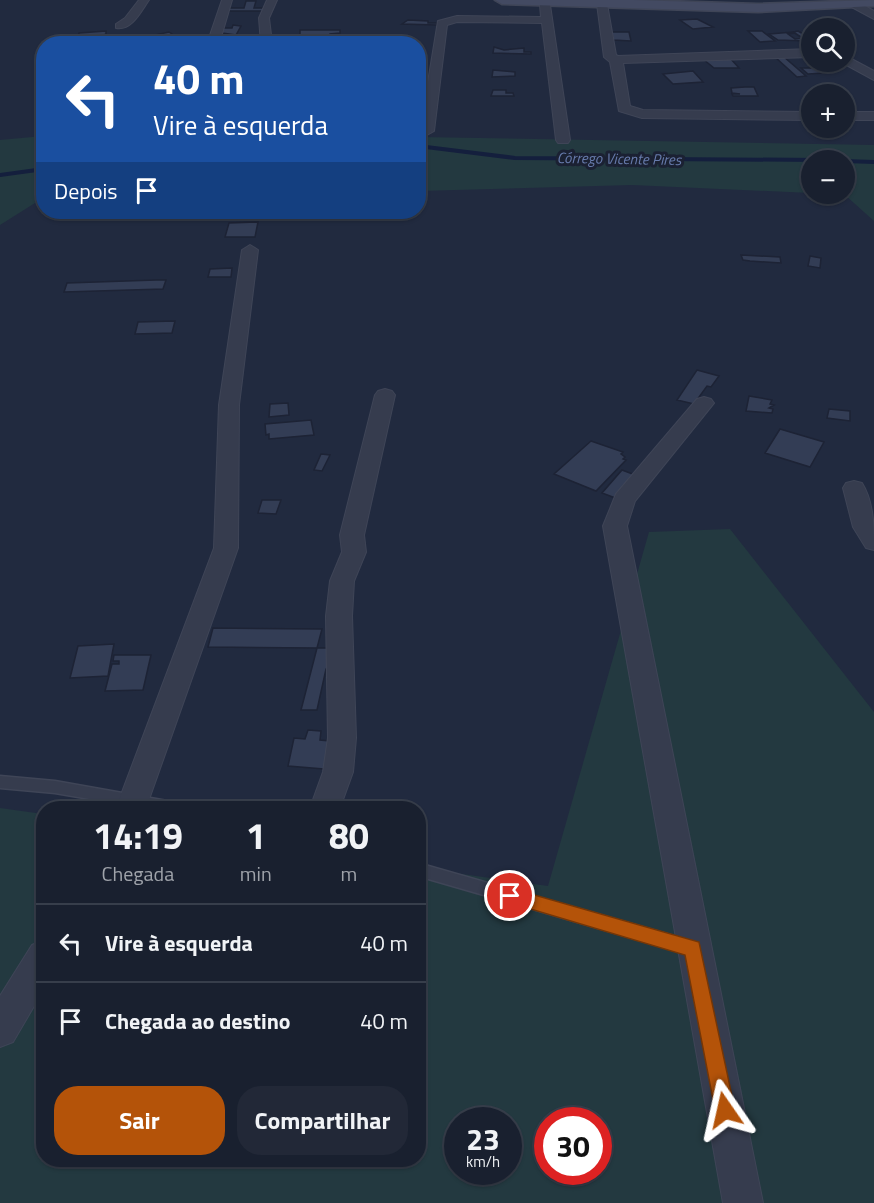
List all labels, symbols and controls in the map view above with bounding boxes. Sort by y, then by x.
map controls [801,18,855,204]
button: search [801,18,855,72]
text: 40 m [153,46,245,110]
icon: left [54,60,132,138]
button: + [801,84,855,138]
text: Vire à esquerda [153,104,328,145]
water label: Córrego Vicente Pires [557,146,683,171]
button: − [801,150,855,204]
text: Depois [54,174,118,208]
icon: arrive [130,174,163,207]
text: 14:19 [93,808,183,863]
text: 1 [246,808,266,863]
text: 80 [329,808,369,863]
text: Chegada [102,858,174,889]
text: min [240,858,272,889]
text: m [340,858,357,889]
pin [484,870,535,921]
icon: arrive [493,879,526,912]
text: Vire à esquerda [105,926,253,960]
text: 40 m [360,926,408,960]
icon: left [54,927,87,960]
text: Chegada ao destino [105,1004,291,1038]
text: 40 m [360,1004,408,1038]
icon: arrive [54,1005,87,1038]
position arrow [693,1078,757,1142]
button: Sair [54,1086,225,1155]
button: Compartilhar [237,1086,408,1155]
speed limit sign: 30 [534,1107,612,1185]
text: 23 [466,1116,500,1162]
text: km/h [466,1150,500,1173]

